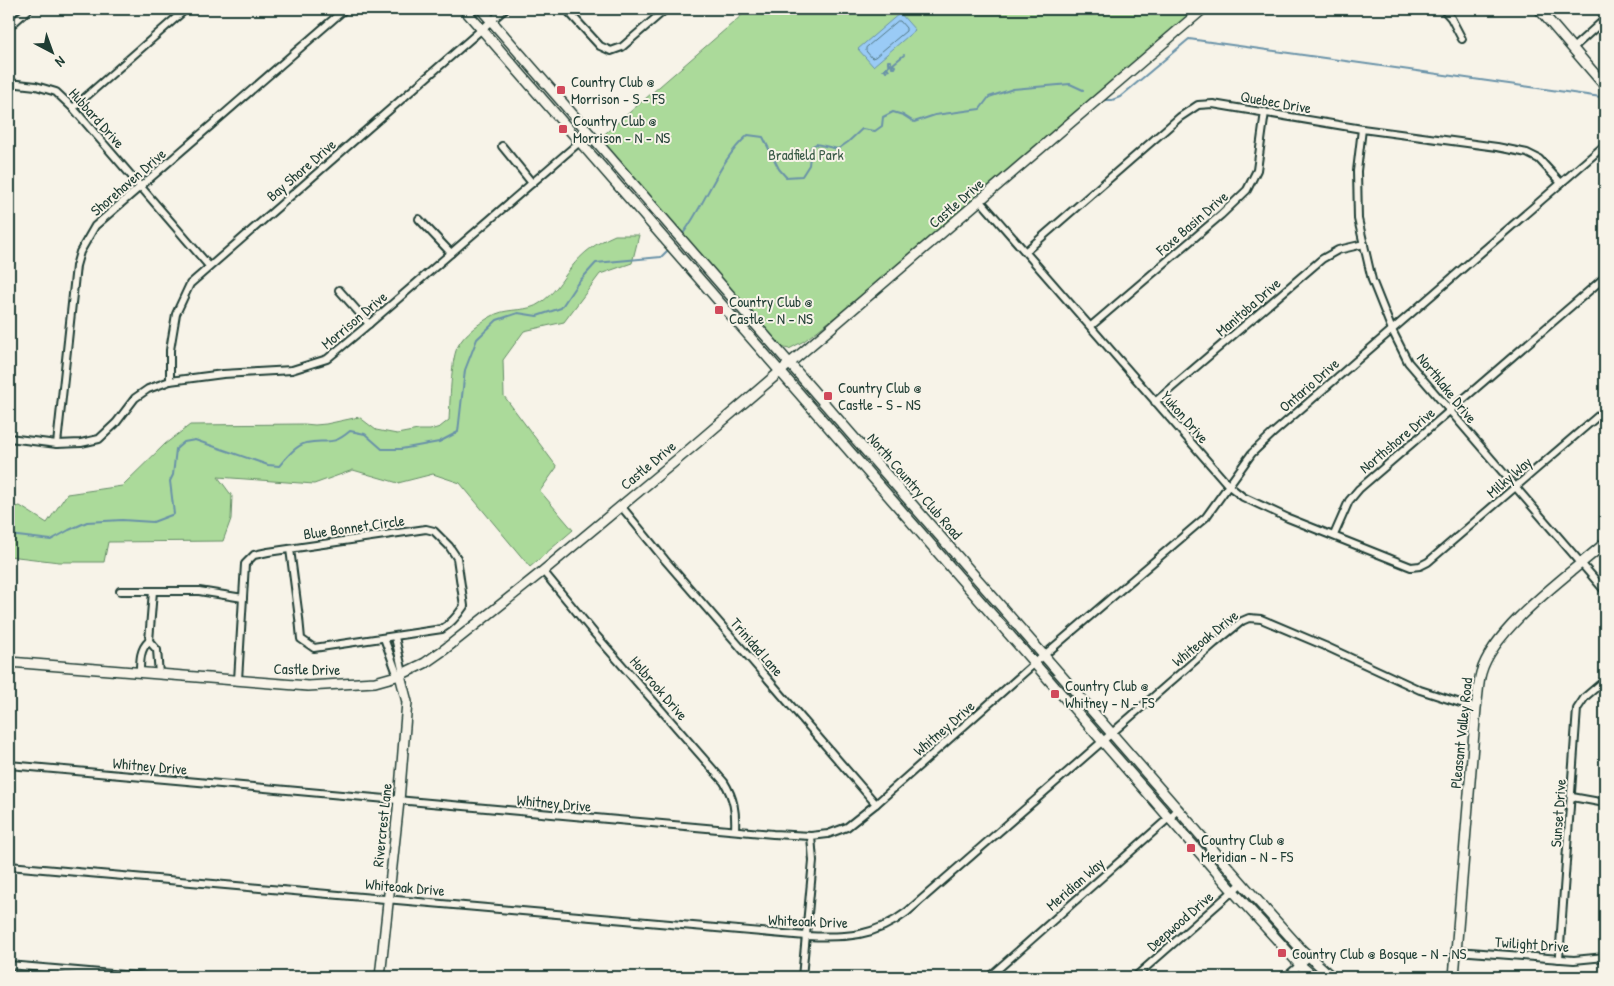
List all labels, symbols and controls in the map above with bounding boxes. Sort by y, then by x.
north arrow [28,28,78,78]
text: N [51,53,70,72]
place label: Country Club @ Morrison - S - FS [571,71,665,109]
street label: Hubbard Drive [64,83,130,153]
marker: Country Club @ Morrison - S - FS [555,84,567,96]
street label: Quebec Drive [1239,85,1313,119]
place label: Country Club @ Morrison - N - NS [573,110,670,148]
marker: Country Club @ Morrison - N - NS [557,123,569,135]
street label: Bay Shore Drive [262,134,340,206]
street label: Shorehaven Drive [86,143,170,221]
park label: Bradfield Park [768,144,844,165]
street label: Castle Drive [924,173,988,233]
street label: Foxe Basin Drive [1151,186,1232,261]
street label: Manitoba Drive [1211,273,1285,341]
street label: Morrison Drive [317,286,391,354]
place label: Country Club @ Castle - N - NS [729,291,813,329]
marker: Country Club @ Castle - N - NS [713,304,725,316]
street label: Northlake Drive [1412,348,1482,428]
street label: Ontario Drive [1275,353,1343,417]
place label: Country Club @ Castle - S - NS [838,377,922,415]
street label: Yukon Drive [1156,386,1214,448]
marker: Country Club @ Castle - S - NS [822,390,834,402]
street label: Northshore Drive [1355,402,1439,478]
street label: North Country Club Road [863,428,967,544]
street label: Castle Drive [616,436,680,494]
street label: Milky Way [1482,451,1536,503]
street label: Blue Bonnet Circle [302,510,406,544]
street label: Whiteoak Drive [1167,605,1243,671]
street label: Trinidad Lane [726,613,788,681]
street label: Holbrook Drive [625,651,693,725]
street label: Castle Drive [273,658,341,680]
place label: Country Club @ Whitney - N - FS [1065,675,1155,713]
street label: Pleasant Valley Road [1445,676,1477,789]
marker: Country Club @ Whitney - N - FS [1049,688,1061,700]
street label: Whitney Drive [909,696,979,760]
street label: Whitney Drive [112,752,188,780]
street label: Sunset Drive [1545,778,1571,848]
street label: Rivercrest Lane [367,782,397,868]
street label: Whitney Drive [516,789,592,817]
place label: Country Club @ Meridian - N - FS [1201,829,1293,867]
marker: Country Club @ Meridian - N - FS [1185,842,1197,854]
street label: Meridian Way [1041,853,1109,915]
street label: Whiteoak Drive [364,873,446,901]
street label: Deepwood Drive [1142,886,1218,956]
street label: Whiteoak Drive [768,909,848,933]
street label: Twilight Drive [1494,931,1570,957]
place label: Country Club @ Bosque - N - NS [1292,943,1467,964]
marker: Country Club @ Bosque - N - NS [1276,947,1288,959]

